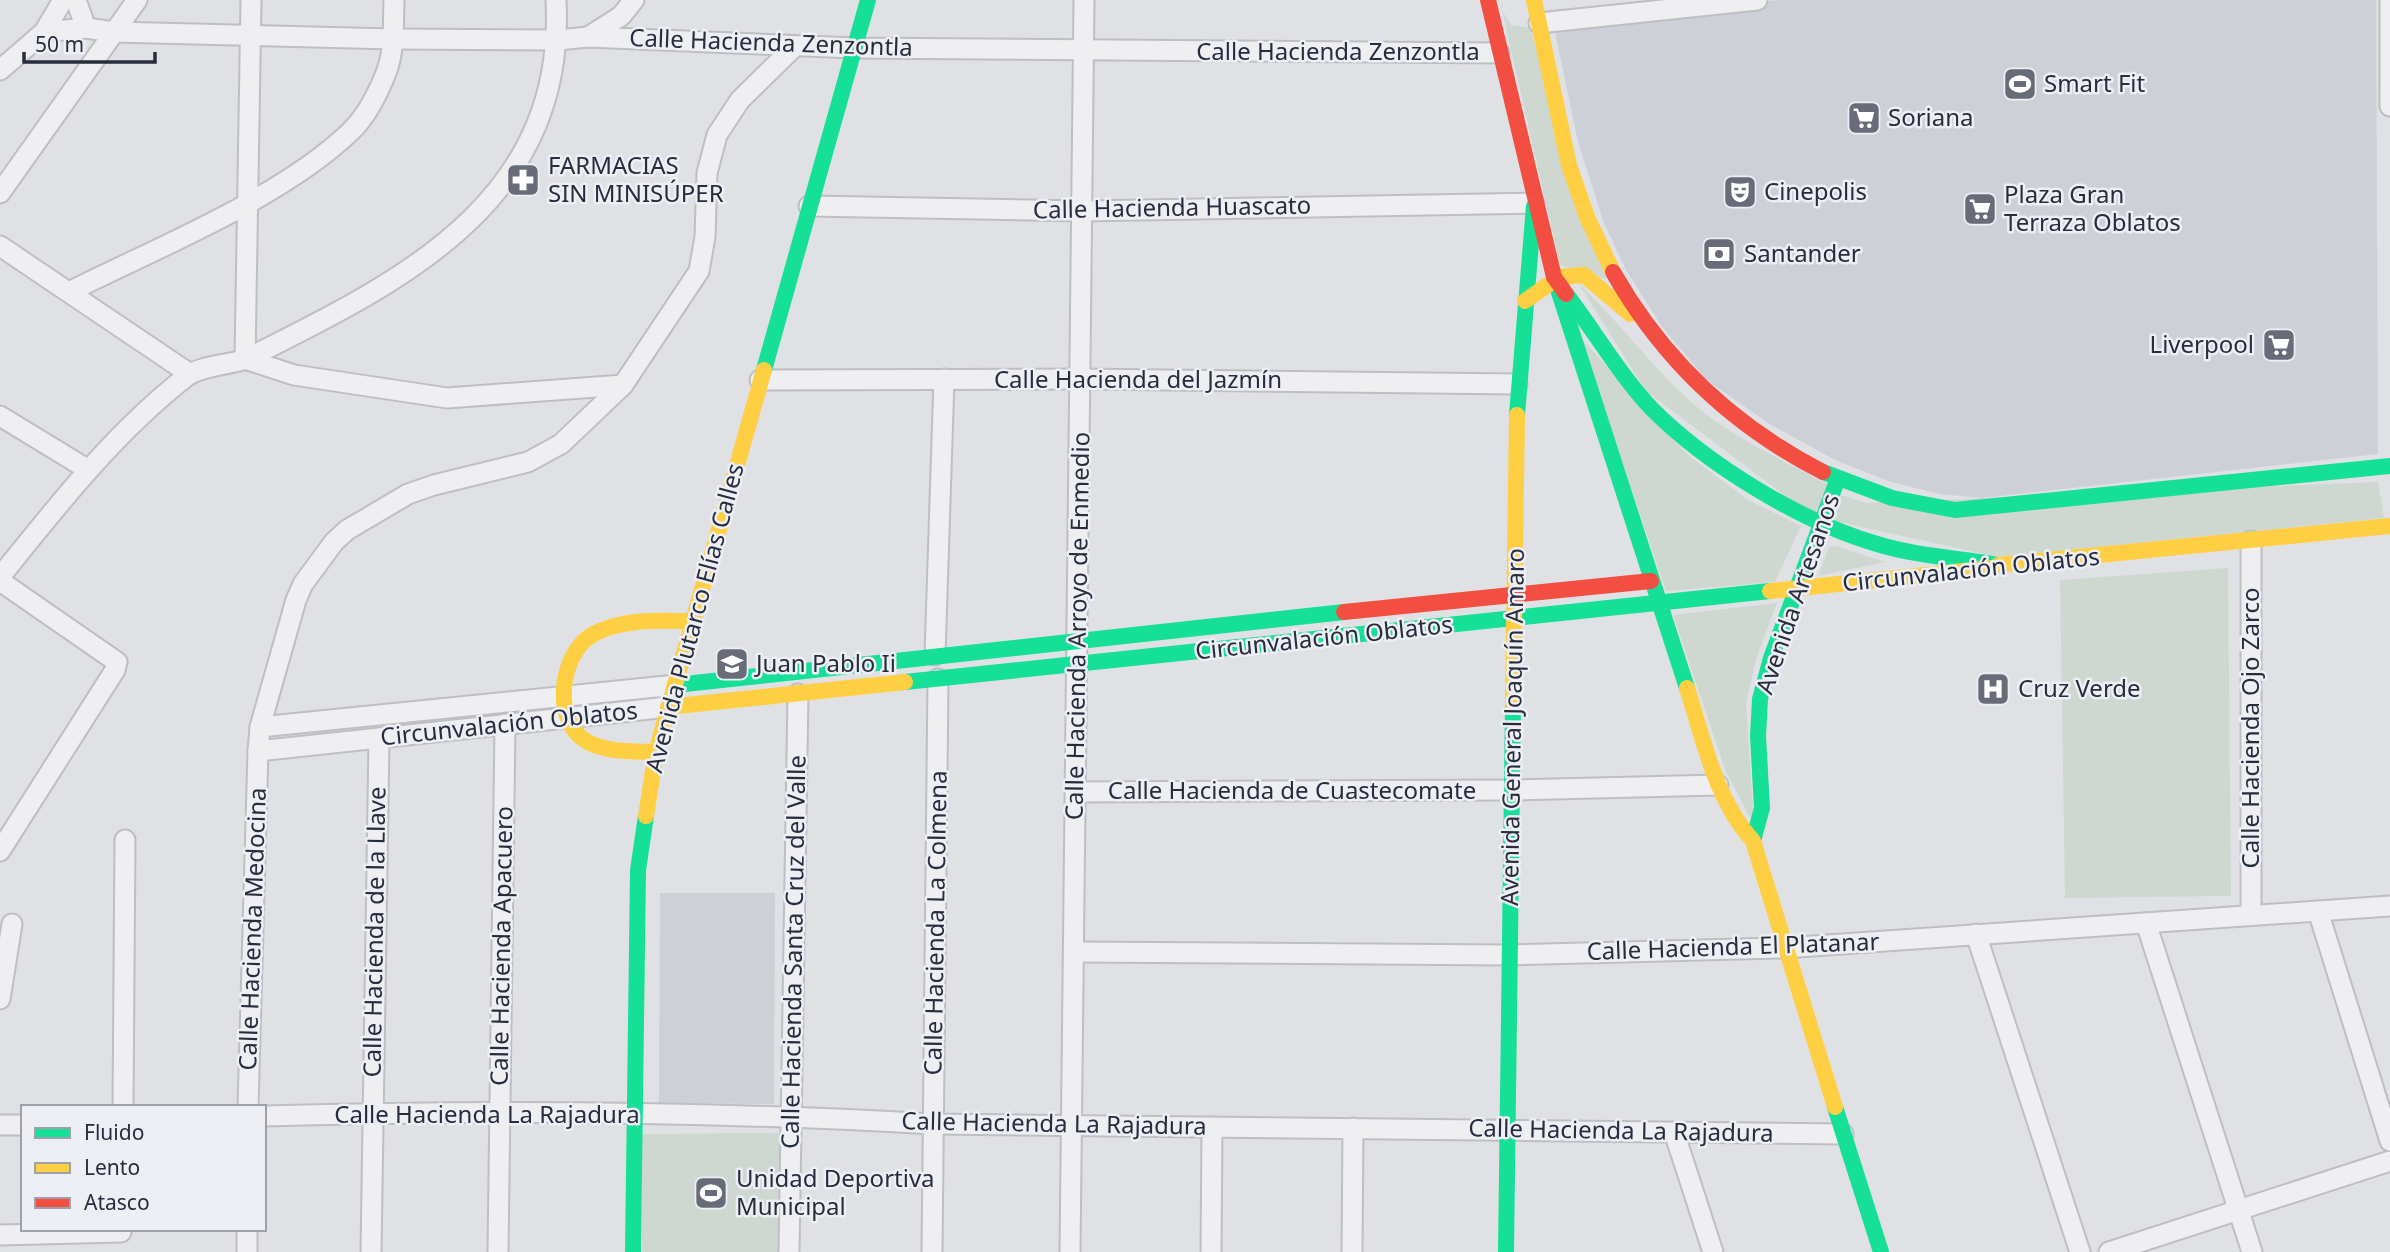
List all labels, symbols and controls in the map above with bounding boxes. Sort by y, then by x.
street label: Calle Hacienda Zenzontla [629,20,913,63]
scale bar [24,21,156,65]
text: 50 m [35,30,84,58]
street label: Calle Hacienda Zenzontla [1196,34,1480,67]
sports icon: Smart Fit [2001,65,2039,103]
place label: Smart Fit [2044,66,2146,99]
supermarket icon: Soriana [1845,99,1883,137]
place label: Soriana [1888,100,1974,133]
place label: FARMACIAS SIN MINISÚPER [548,148,724,209]
pharmacy icon: FARMACIAS SIN MINISÚPER [504,161,542,199]
theatre icon: Cinepolis [1721,173,1759,211]
place label: Cinepolis [1764,174,1867,207]
place label: Plaza Gran Terraza Oblatos [2004,177,2181,238]
street label: Calle Hacienda Huascato [1033,188,1311,225]
supermarket icon: Plaza Gran Terraza Oblatos [1961,190,1999,228]
bank icon: Santander [1700,235,1738,273]
place label: Santander [1744,236,1861,269]
supermarket icon: Liverpool [2260,326,2298,364]
place label: Liverpool [2150,327,2254,360]
street label: Calle Hacienda del Jazmín [994,362,1282,395]
street label: Calle Hacienda Arroyo de Enmedio [1057,431,1096,820]
street label: Avenida Plutarco Elías Calles [636,459,751,776]
street label: Avenida Artesanos [1747,489,1846,698]
street label: Circunvalación Oblatos [1841,539,2101,598]
street label: Avenida General Joaquín Amaro [1492,548,1531,906]
street label: Calle Hacienda Ojo Zarco [2233,588,2266,868]
street label: Circunvalación Oblatos [1194,607,1454,666]
school or university icon: Juan Pablo Ii [713,645,751,683]
place label: Juan Pablo Ii [754,646,896,679]
hospital icon: Cruz Verde [1974,670,2012,708]
place label: Cruz Verde [2018,671,2141,704]
street label: Circunvalación Oblatos [379,693,639,752]
street label: Calle Hacienda Santa Cruz del Valle [773,755,812,1149]
street label: Calle Hacienda La Colmena [915,770,954,1076]
street label: Calle Hacienda de Cuastecomate [1108,773,1476,806]
street label: Calle Hacienda de la Llave [354,786,393,1078]
street label: Calle Hacienda Medocina [230,787,273,1071]
street label: Calle Hacienda Apacuero [482,806,519,1086]
street label: Calle Hacienda El Platanar [1586,924,1880,967]
street label: Calle Hacienda La Rajadura [334,1097,640,1130]
street label: Calle Hacienda La Rajadura [901,1103,1207,1142]
legend [21,1105,266,1231]
street label: Calle Hacienda La Rajadura [1468,1110,1774,1149]
text: Fluido [84,1118,144,1146]
text: Lento [84,1153,140,1181]
place label: Unidad Deportiva Municipal [736,1161,935,1222]
sports icon: Unidad Deportiva Municipal [692,1174,730,1212]
text: Atasco [84,1188,150,1216]

